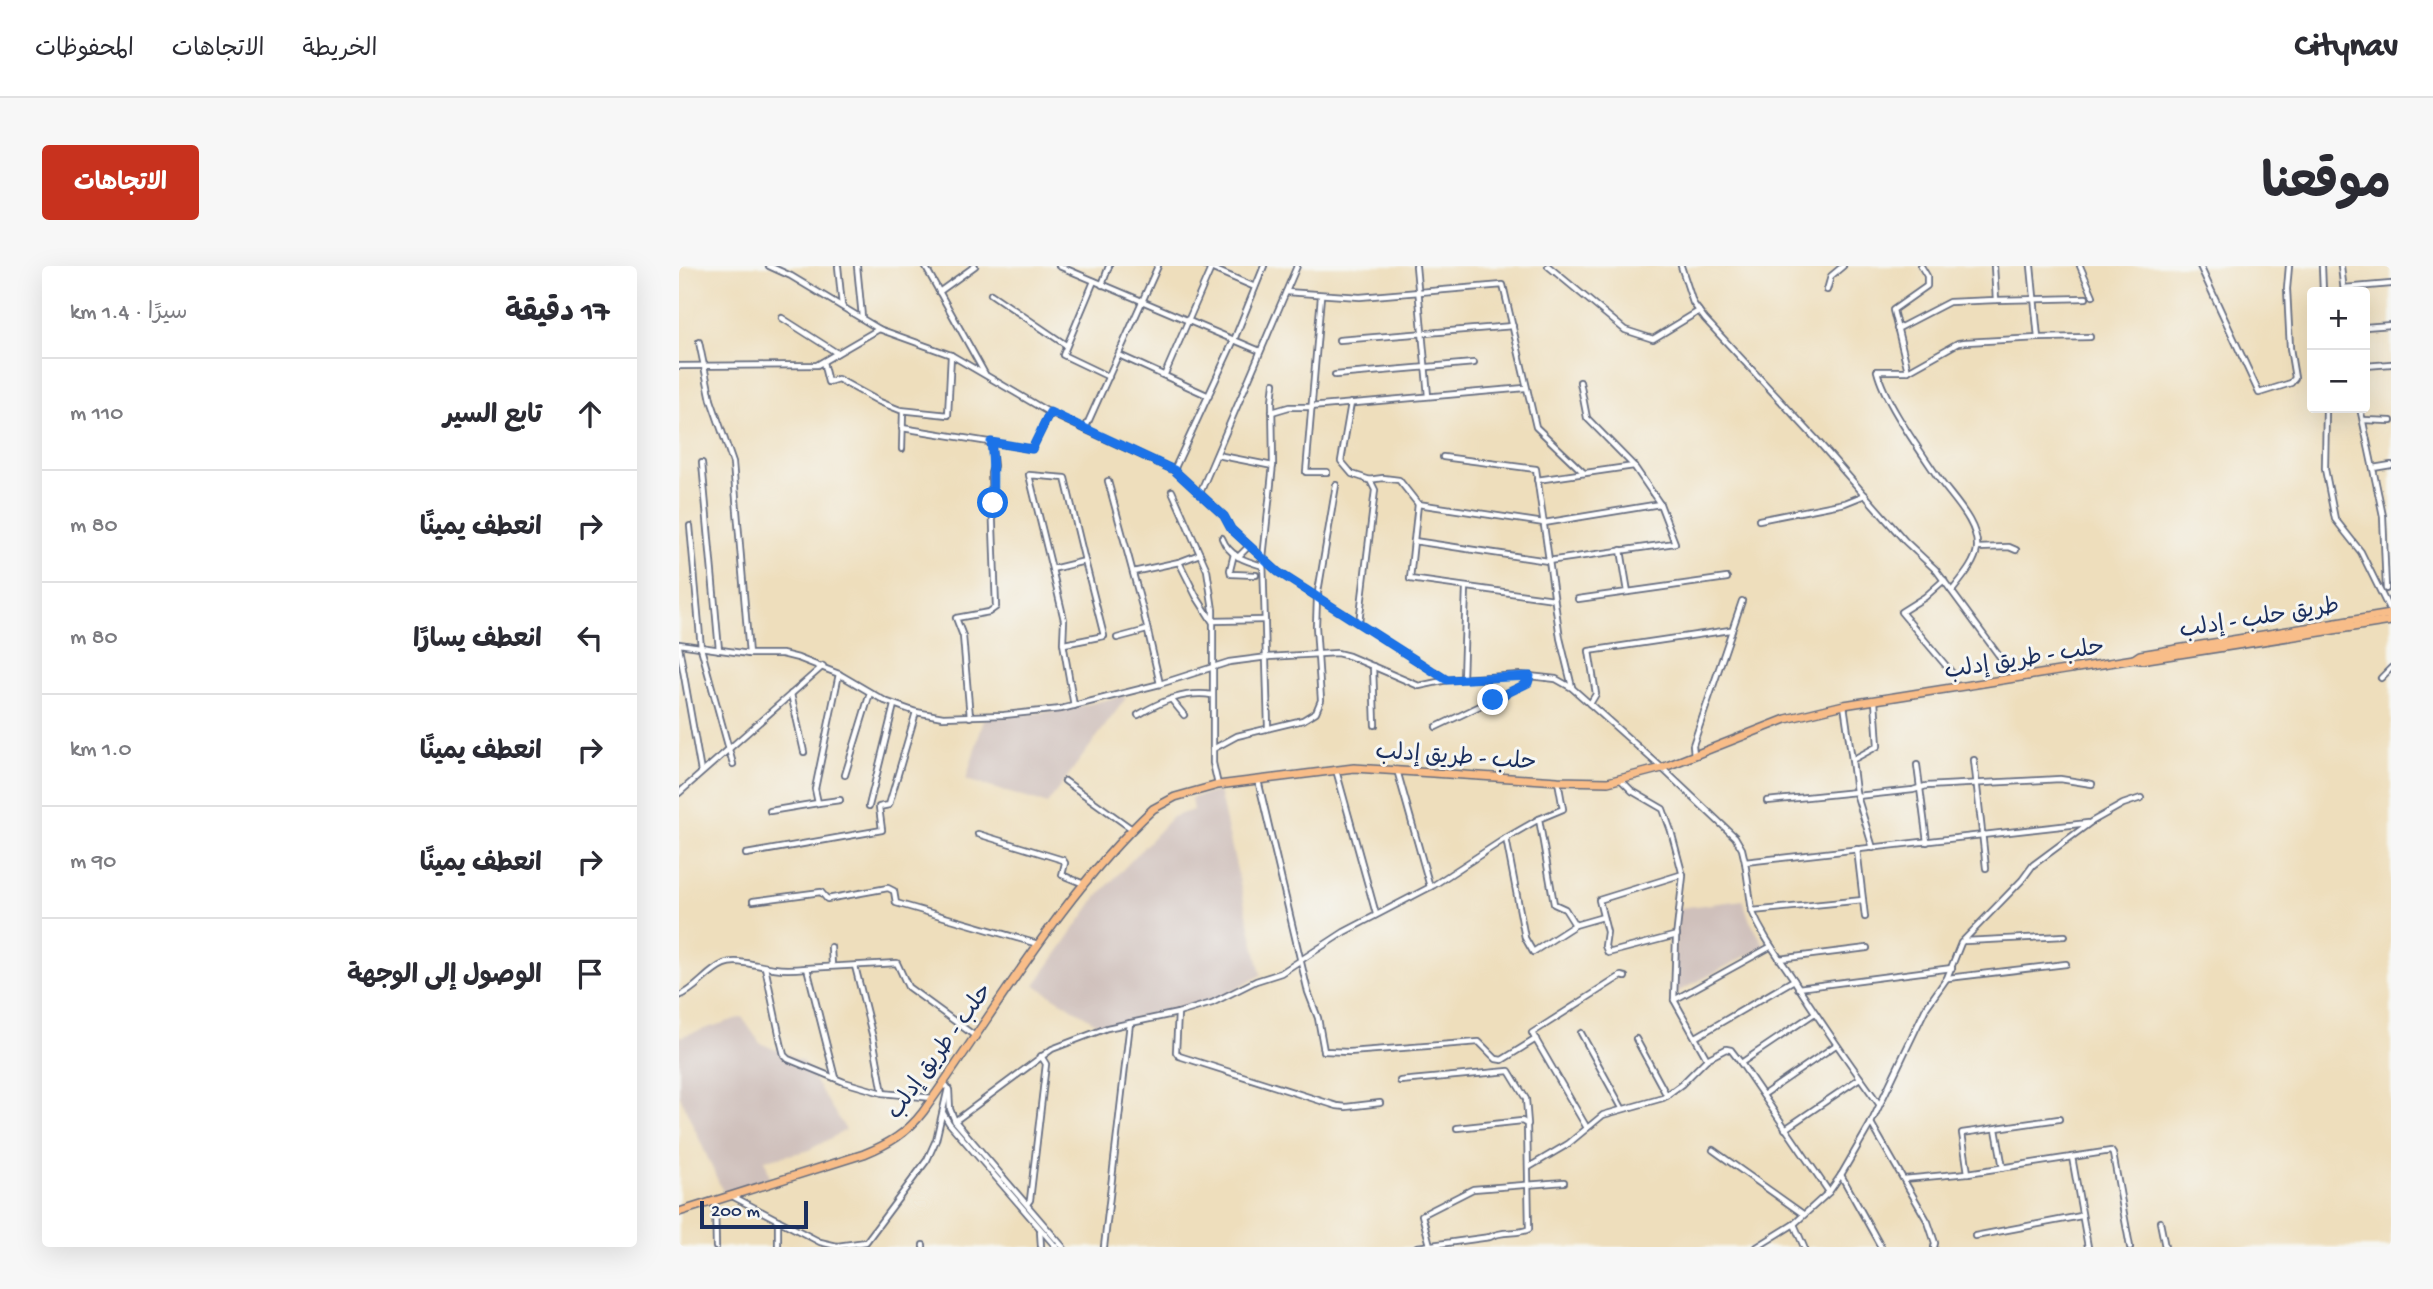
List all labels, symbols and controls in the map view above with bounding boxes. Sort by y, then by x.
text: Citynav [2295,29,2398,67]
text: المحفوظات [35,36,134,65]
text: الاتجاهات [172,36,265,65]
text: الخريطة [303,36,377,65]
button: الاتجاهات [42,145,199,220]
text: موقعنا [2261,158,2391,216]
map controls [2307,287,2370,413]
button: + [2307,287,2370,350]
text: 17 دقيقة [505,297,609,332]
text: سيرًا · 1.4 km [70,300,188,327]
button: − [2307,350,2370,413]
icon: ahead [571,395,609,433]
text: 110 m [70,401,123,428]
text: تابع السير [443,402,542,433]
route start [977,487,1008,518]
icon: right [571,507,609,545]
text: 80 m [70,513,117,540]
text: انعطف يمينًا [420,514,542,545]
street label: طريق حلب - إدلب [2178,593,2341,645]
icon: left [571,619,609,657]
text: 80 m [70,625,117,652]
text: انعطف يسارًا [413,626,542,657]
street label: حلب - طريق إدلب [1943,634,2106,686]
route end [1477,684,1508,715]
icon: right [571,731,609,769]
text: 1.0 km [70,737,132,764]
text: انعطف يمينًا [420,738,542,769]
street label: حلب - طريق إدلب [1374,739,1537,778]
icon: right [571,843,609,881]
text: 90 m [70,849,116,876]
text: انعطف يمينًا [420,850,542,881]
icon: arrive [571,955,609,993]
text: الوصول إلى الوجهة [347,962,542,993]
street label: حلب - طريق إدلب [882,979,999,1125]
scale bar [700,1198,809,1230]
text: 200 m [711,1201,760,1224]

